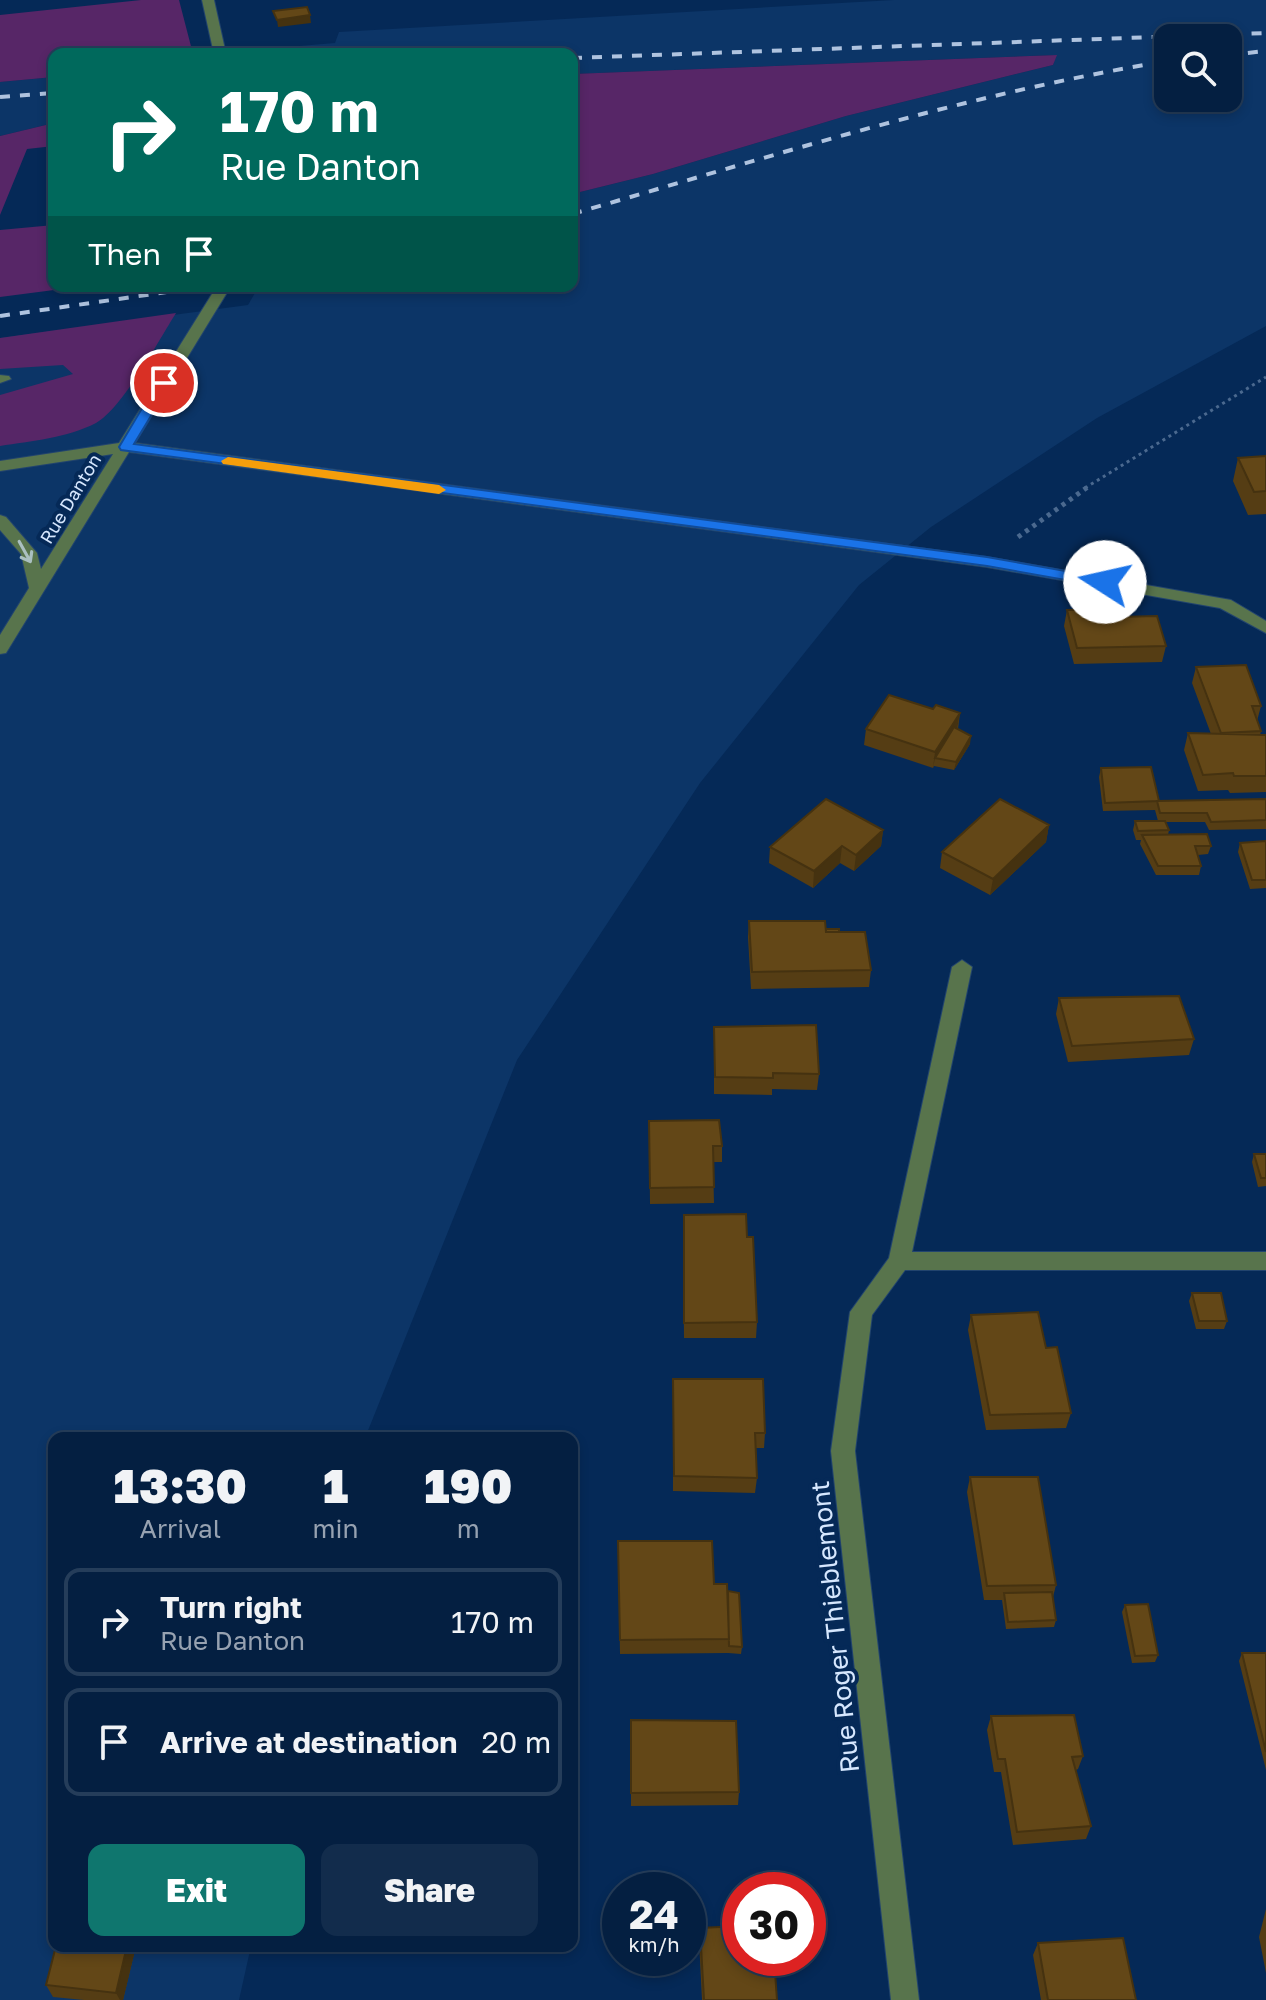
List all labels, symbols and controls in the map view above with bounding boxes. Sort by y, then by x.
map controls [1154,24,1242,112]
button: search [1154,24,1242,112]
text: 170 m [220,77,379,144]
icon: right [88,80,192,184]
text: Rue Danton [220,145,421,188]
icon: arrive [177,232,221,276]
text: Then [88,236,161,272]
pin [130,349,198,417]
icon: arrive [142,361,186,405]
street label: Rue Danton [35,450,105,547]
one-way arrow [18,540,34,563]
position arrow [1063,540,1147,624]
text: 13:30 [114,1456,247,1514]
text: 1 [323,1456,348,1514]
text: 190 [424,1456,512,1514]
street label: Rue Roger Thieblemont [804,1480,865,1774]
text: Arrival [140,1513,221,1544]
text: min [313,1513,359,1544]
text: m [457,1513,480,1544]
text: Turn right [160,1589,302,1625]
icon: right [92,1600,136,1644]
text: 170 m [451,1604,534,1640]
text: Rue Danton [160,1625,305,1656]
icon: arrive [92,1720,136,1764]
text: Arrive at destination [160,1724,457,1760]
text: 20 m [481,1724,551,1760]
button: Exit [88,1844,305,1936]
button: Share [321,1844,538,1936]
speed limit sign: 30 [722,1872,826,1976]
text: 24 [629,1890,679,1938]
text: km/h [629,1932,679,1956]

